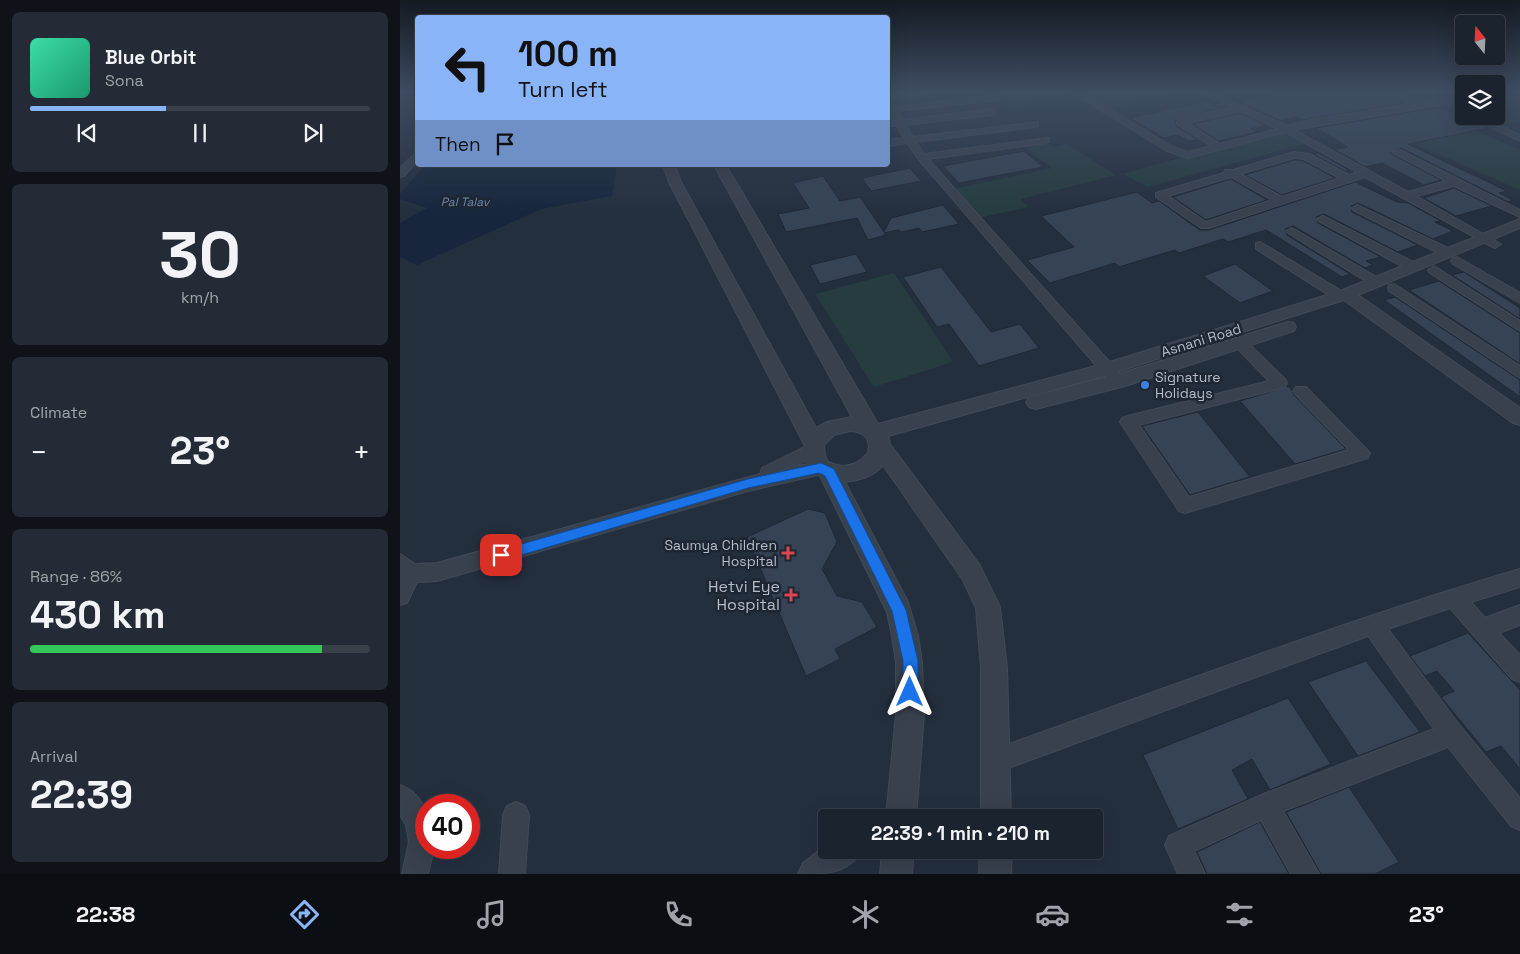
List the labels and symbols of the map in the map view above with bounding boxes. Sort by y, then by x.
north arrow [1455,15,1505,65]
water label: Pal Talav [441,194,491,210]
street label: Asnani Road [1159,319,1243,361]
place label: Signature Holidays [1155,368,1221,402]
marker: Signature Holidays [1139,379,1151,391]
pin [480,534,522,576]
place label: Saumya Children Hospital [664,536,777,570]
marker: Saumya Children Hospital [781,546,795,560]
place label: Hetvi Eye Hospital [708,576,780,615]
marker: Hetvi Eye Hospital [784,588,798,602]
position arrow [883,665,935,717]
speed limit sign: 40 [415,794,480,859]

